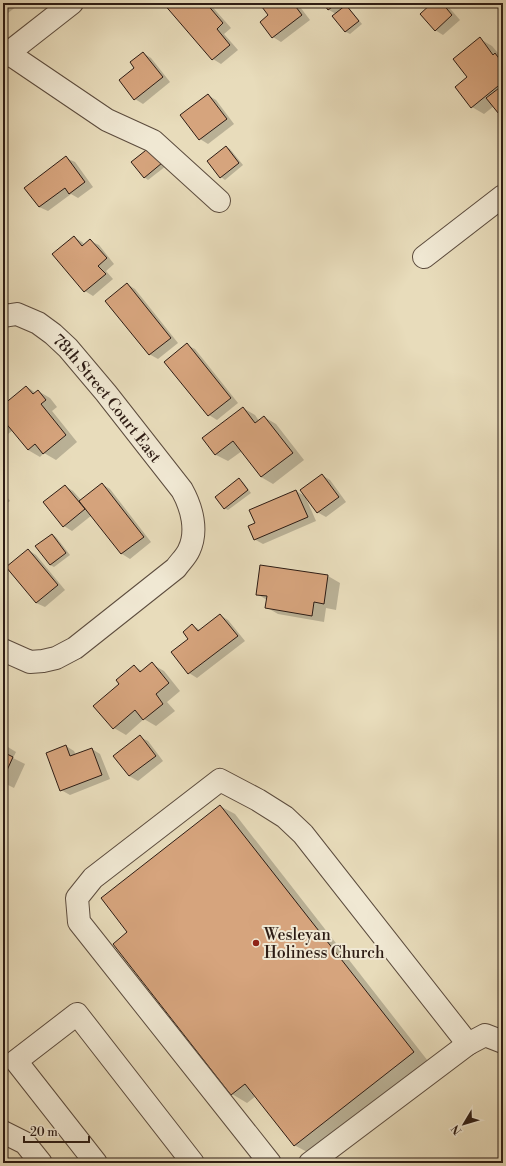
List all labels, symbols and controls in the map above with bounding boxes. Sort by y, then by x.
street label: 78th Street Court East [48,330,166,467]
place label: Wesleyan Holiness Church [263,925,385,963]
marker: Wesleyan Holiness Church [251,938,261,948]
north arrow [444,1104,484,1144]
scale bar [24,1118,89,1144]
text: N [449,1122,465,1137]
text: 20 m [30,1125,58,1140]

